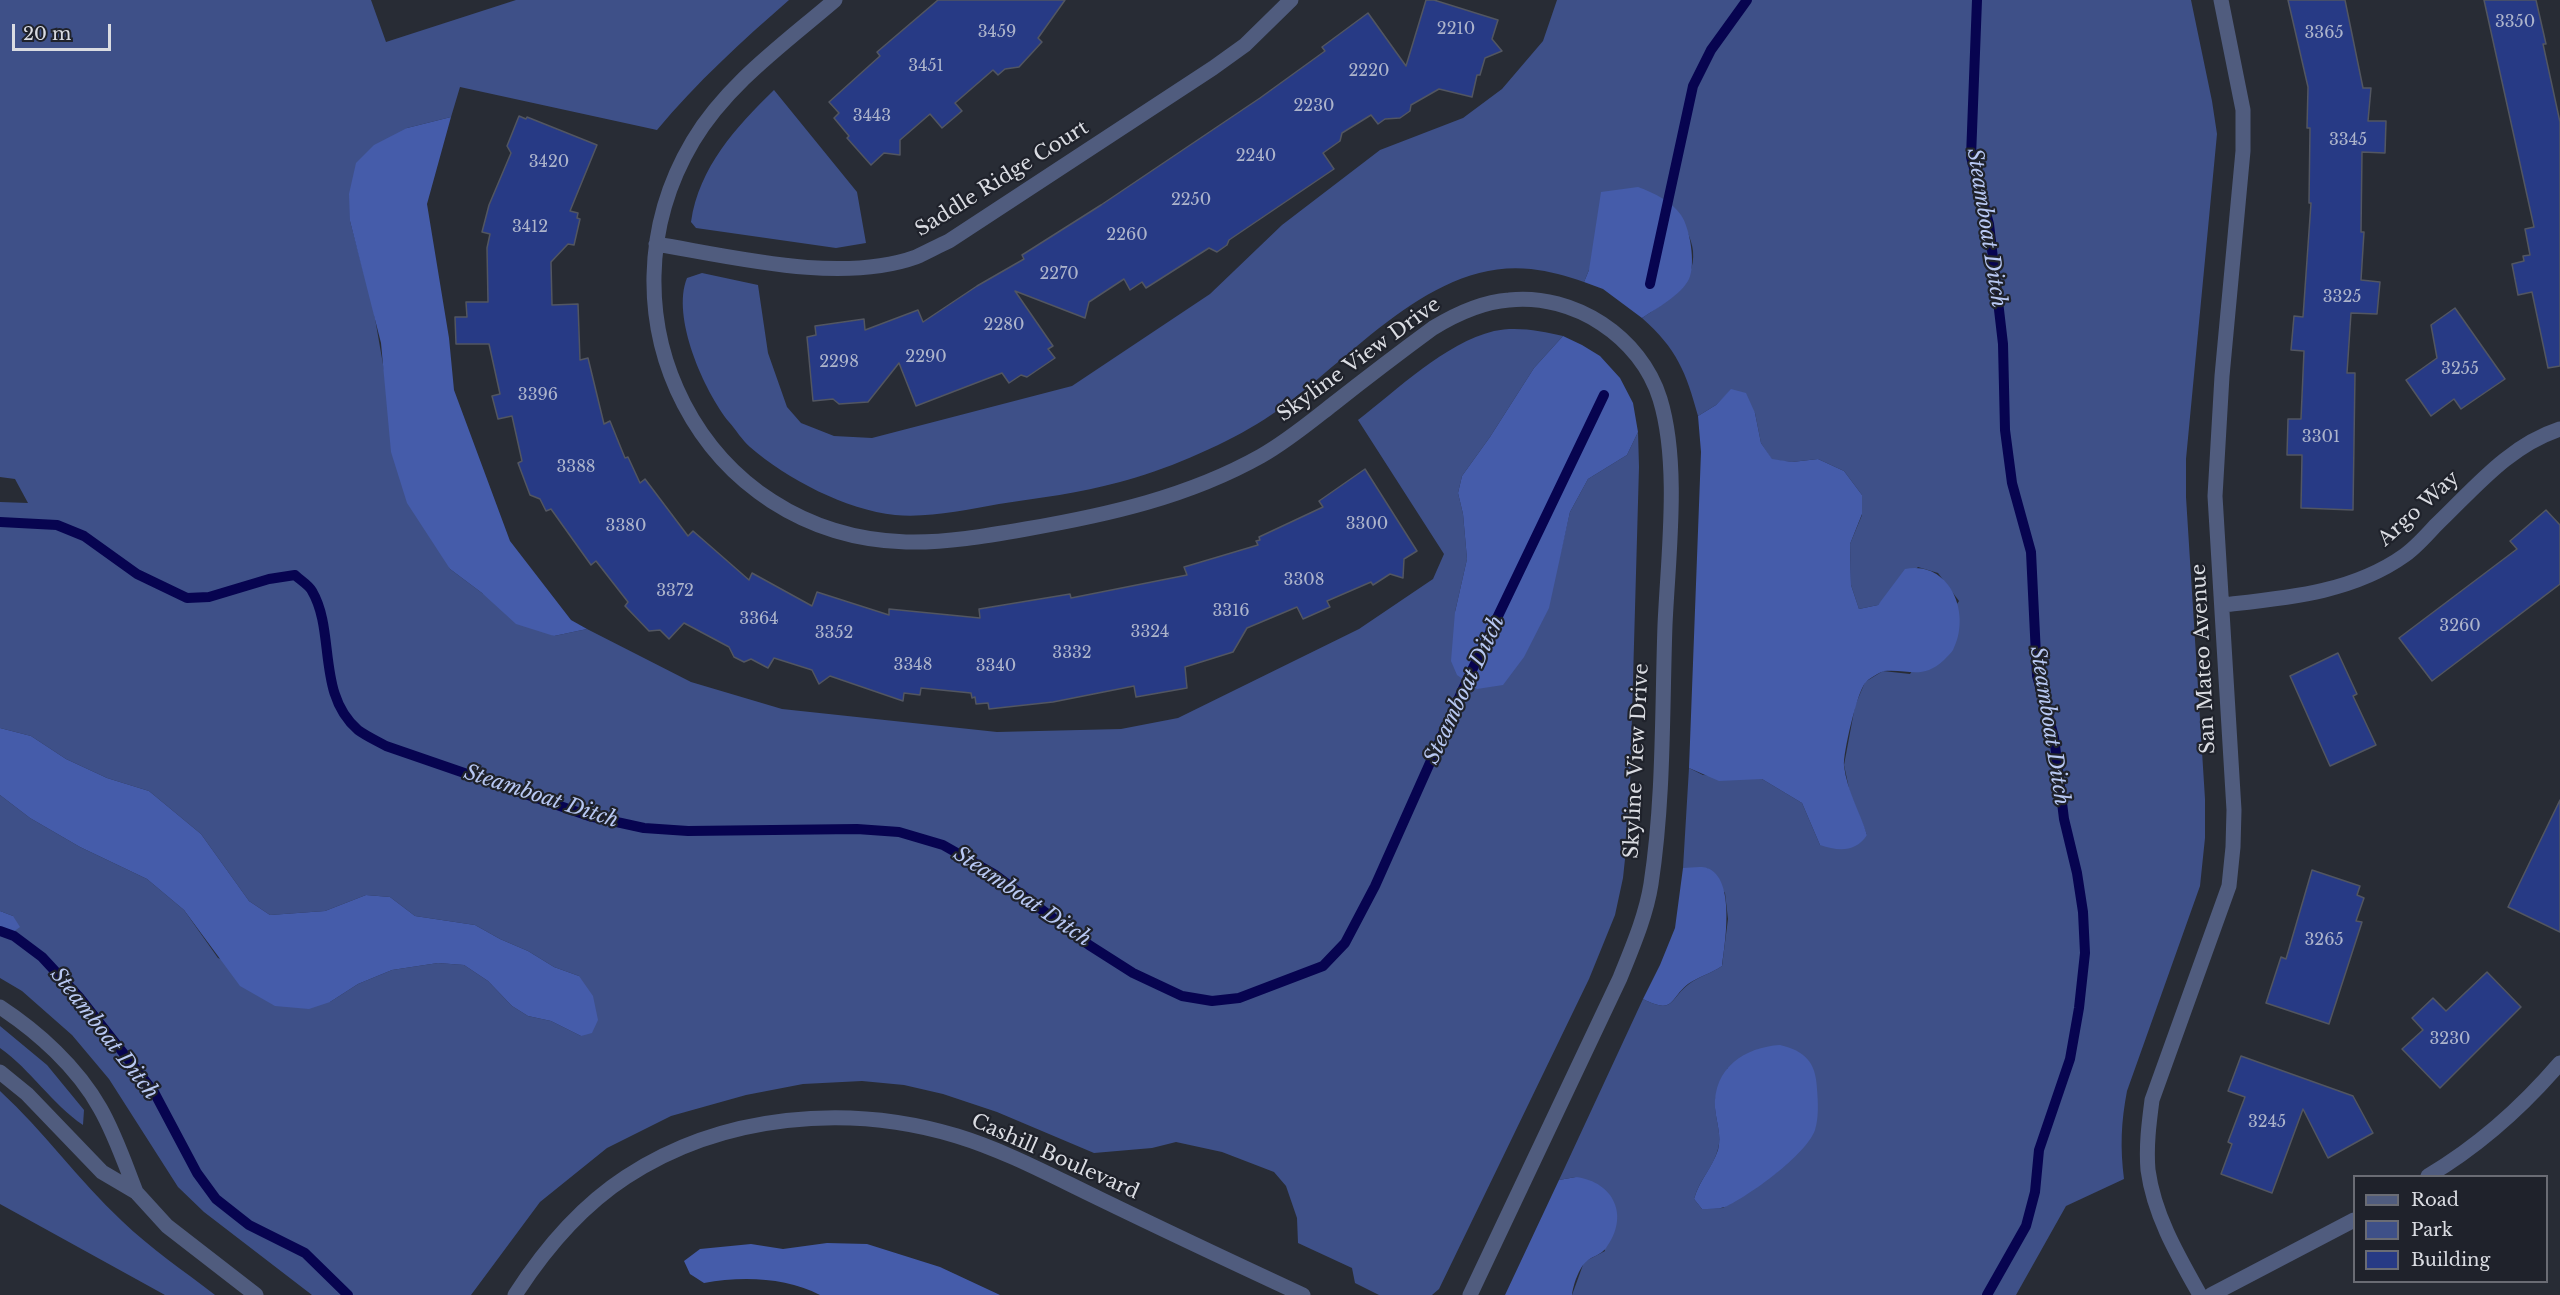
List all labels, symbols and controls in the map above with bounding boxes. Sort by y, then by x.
scale bar [15,12,114,50]
house number: 3350 [2495,12,2535,32]
house number: 2210 [1437,19,1475,39]
house number: 3459 [978,22,1016,42]
text: 20 m [23,23,71,45]
house number: 3365 [2304,23,2344,43]
house number: 3451 [908,56,944,76]
house number: 2220 [1349,61,1389,81]
house number: 2230 [1294,96,1334,116]
house number: 3443 [853,106,891,126]
street label: Saddle Ridge Court [911,116,1093,242]
house number: 3345 [2329,130,2367,150]
house number: 2240 [1236,146,1276,166]
water label: Steamboat Ditch [1961,147,2011,309]
house number: 3420 [529,152,569,172]
house number: 2250 [1171,190,1211,210]
house number: 3412 [512,217,548,237]
house number: 2260 [1106,225,1148,245]
house number: 2270 [1039,264,1079,284]
house number: 3325 [2323,287,2361,307]
street label: Skyline View Drive [1273,293,1445,427]
house number: 2280 [984,315,1024,335]
house number: 2290 [905,347,947,367]
house number: 2298 [819,352,859,372]
house number: 3255 [2441,359,2479,379]
house number: 3396 [518,385,558,405]
house number: 3301 [2302,427,2340,447]
house number: 3388 [556,457,596,477]
street label: Argo Way [2373,466,2465,552]
house number: 3300 [1346,514,1388,534]
house number: 3380 [606,516,646,536]
street label: San Mateo Avenue [2187,563,2221,755]
house number: 3308 [1284,570,1324,590]
house number: 3372 [656,581,694,601]
house number: 3316 [1212,601,1250,621]
house number: 3364 [739,609,779,629]
water label: Steamboat Ditch [1420,612,1510,768]
house number: 3260 [2439,616,2481,636]
house number: 3324 [1131,622,1169,642]
house number: 3352 [815,623,853,643]
house number: 3332 [1052,643,1092,663]
water label: Steamboat Ditch [2024,645,2074,807]
house number: 3348 [894,655,932,675]
house number: 3340 [976,656,1016,676]
street label: Skyline View Drive [1620,663,1654,859]
water label: Steamboat Ditch [461,760,621,834]
water label: Steamboat Ditch [948,842,1096,952]
house number: 3265 [2304,930,2344,950]
water label: Steamboat Ditch [45,963,163,1105]
house number: 3230 [2430,1029,2470,1049]
street label: Cashill Boulevard [967,1109,1143,1205]
house number: 3245 [2248,1112,2286,1132]
legend [2353,1175,2548,1283]
text: Road [2411,1189,2459,1211]
text: Park [2411,1219,2453,1241]
text: Building [2411,1249,2490,1271]

